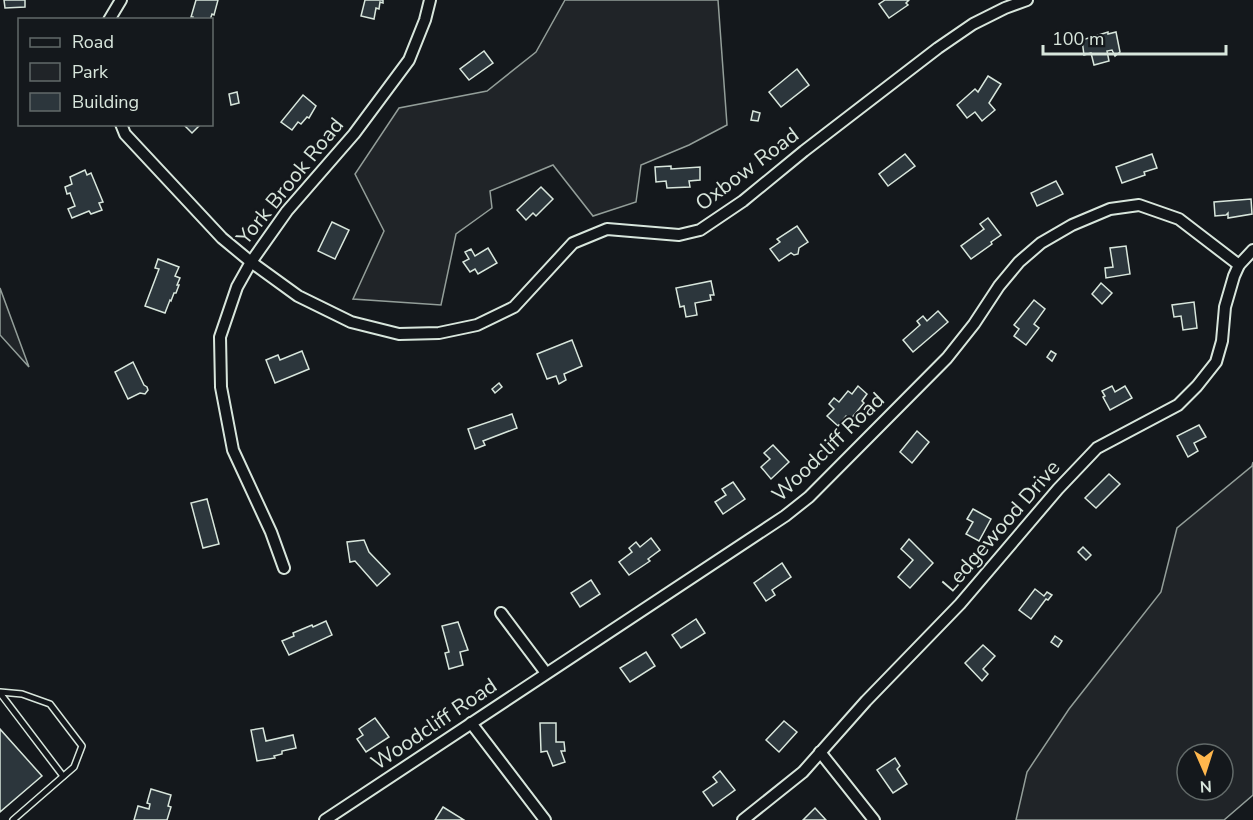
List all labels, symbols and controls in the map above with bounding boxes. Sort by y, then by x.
legend [18,18,213,126]
scale bar [1043,18,1226,56]
text: 100 m [1052,27,1104,51]
text: Road [72,30,114,54]
text: Park [72,60,109,84]
text: Building [72,90,139,114]
street label: York Brook Road [230,112,350,251]
street label: Oxbow Road [690,121,804,217]
street label: Woodcliff Road [766,386,890,508]
street label: Ledgewood Drive [936,454,1066,598]
street label: Woodcliff Road [366,672,502,776]
north arrow [1175,742,1235,802]
text: N [1199,775,1212,797]

